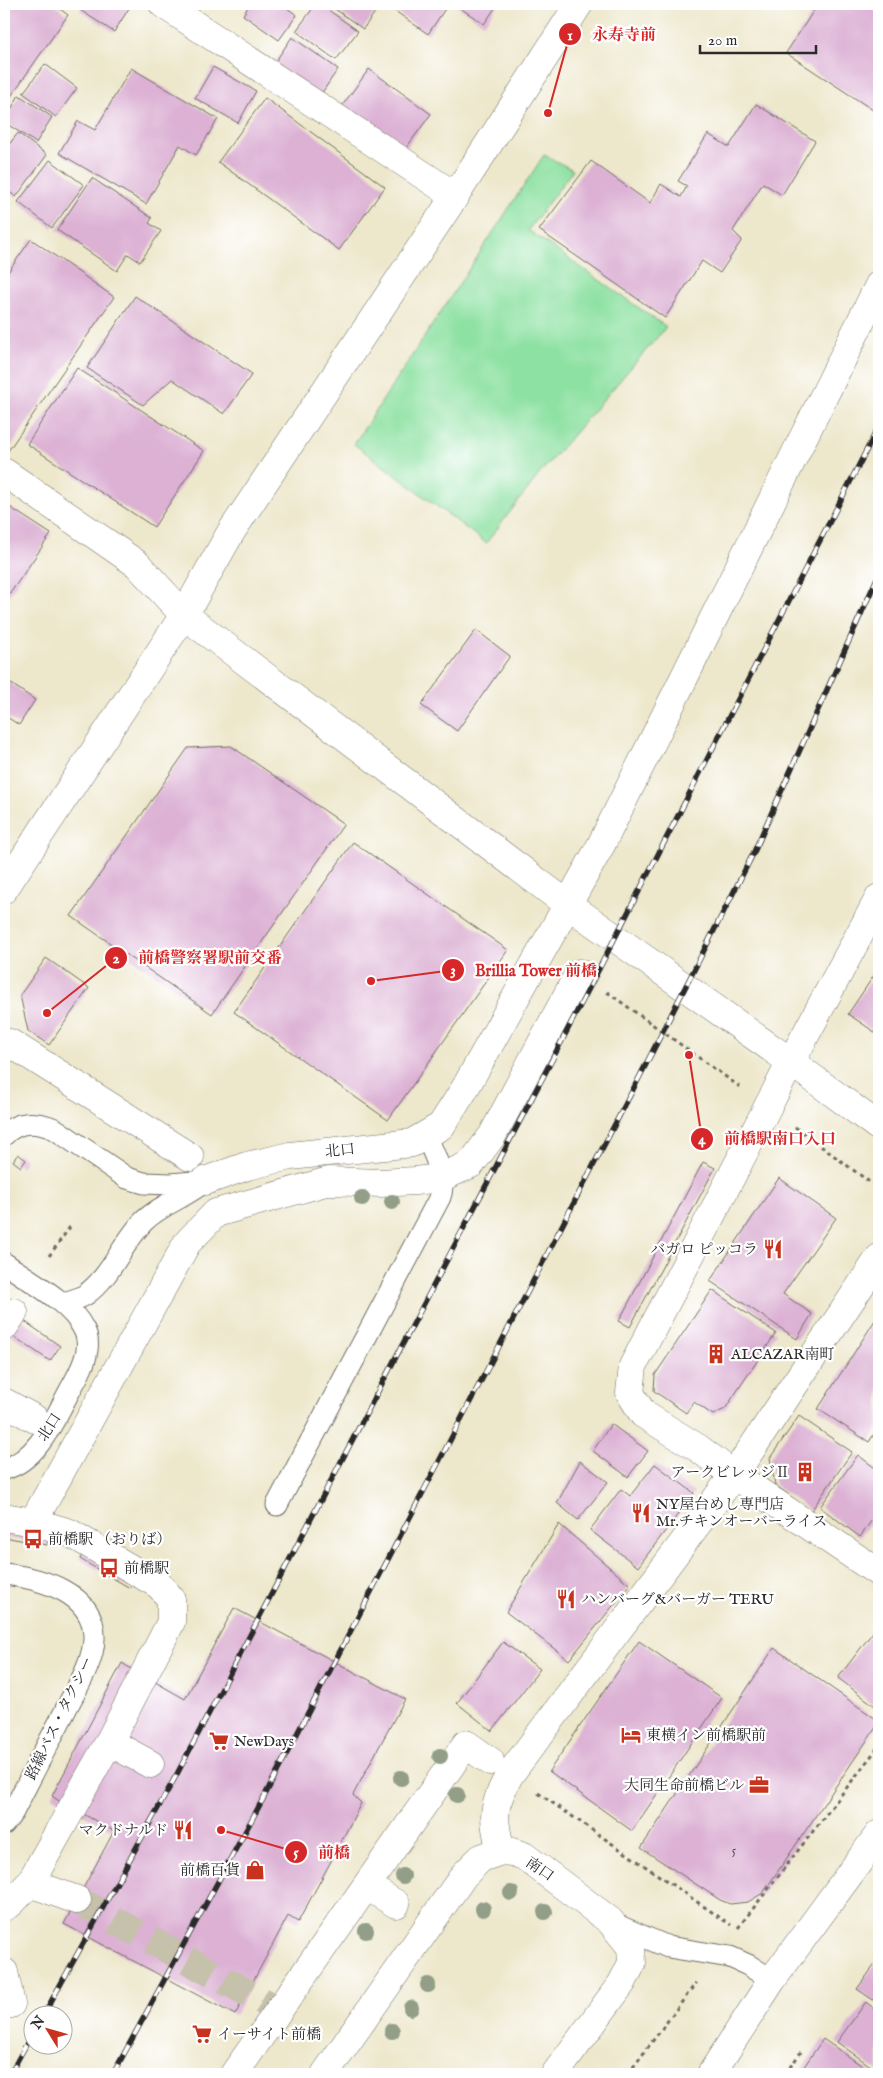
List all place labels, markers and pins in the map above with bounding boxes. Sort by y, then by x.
callout: 永寿寺前 [557,19,666,50]
callout: 前橋警察署駅前交番 [103,942,292,973]
callout: Brillia Tower 前橋 [440,954,607,985]
callout: 前橋駅南口入口 [689,1123,846,1154]
restaurant icon: バガロ ピッコラ [762,1238,784,1260]
place label: バガロ ピッコラ [650,1240,758,1259]
building icon: ALCAZAR南町 [705,1343,727,1365]
place label: ALCAZAR南町 [730,1345,835,1364]
building icon: アークビレッジⅡ [794,1461,816,1483]
place label: アークビレッジⅡ [671,1463,790,1482]
place label: NY屋台めし専門店 Mr.チキンオーバーライス [656,1495,827,1531]
restaurant icon: NY屋台めし専門店 Mr.チキンオーバーライス [630,1502,652,1524]
bus stop icon: 前橋駅 （おりば） [22,1528,44,1550]
place label: 前橋駅 （おりば） [48,1530,171,1549]
bus stop icon: 前橋駅 [98,1557,120,1579]
place label: 前橋駅 [124,1559,169,1578]
restaurant icon: ハンバーグ&バーガー TERU [555,1588,577,1610]
place label: ハンバーグ&バーガー TERU [581,1590,774,1609]
hotel icon: 東横イン前橋駅前 [620,1724,642,1746]
place label: 東横イン前橋駅前 [646,1726,766,1745]
supermarket icon: NewDays [208,1730,230,1752]
place label: NewDays [234,1732,294,1751]
office icon: 大同生命前橋ビル [748,1774,770,1796]
place label: 大同生命前橋ビル [624,1776,744,1795]
restaurant icon: マクドナルド [172,1819,194,1841]
place label: マクドナルド [79,1821,168,1840]
callout: 前橋 [283,1837,360,1868]
shop icon: 前橋百貨 [244,1859,266,1881]
place label: 前橋百貨 [180,1861,240,1880]
supermarket icon: イーサイト前橋 [191,2023,213,2045]
place label: イーサイト前橋 [217,2025,321,2044]

